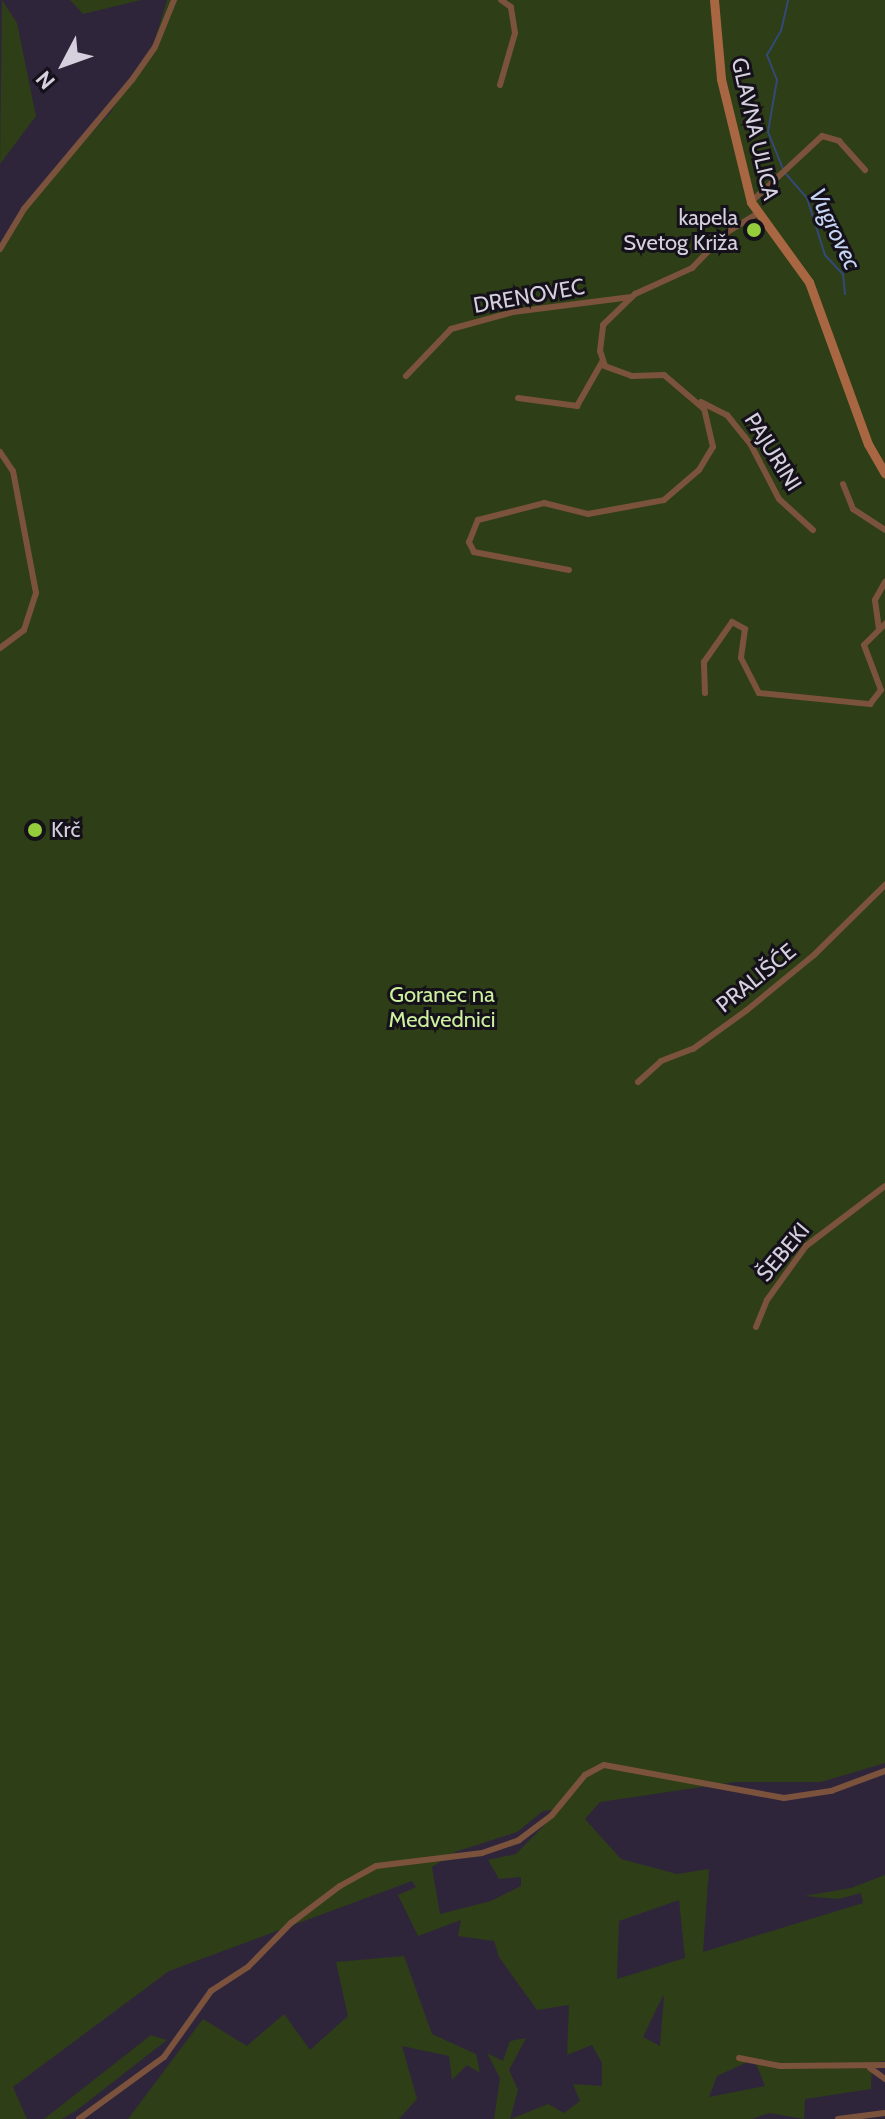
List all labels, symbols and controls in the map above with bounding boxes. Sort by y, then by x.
north arrow [24,24,104,104]
street label: GLAVNA ULICA [726,55,784,203]
text: N [30,65,61,95]
water label: Vugrovec [803,183,867,275]
place label: kapela Svetog Križa [623,204,738,256]
marker: kapela Svetog Križa [745,221,763,239]
street label: DRENOVEC [471,273,587,319]
street label: PAJURINI [739,408,807,496]
place label: Krč [51,817,80,843]
marker: Krč [26,821,44,839]
street label: PRALIŠĆE [711,938,801,1018]
park label: Goranec na Medvednici [389,981,495,1032]
street label: ŠEBEKI [751,1217,815,1287]

